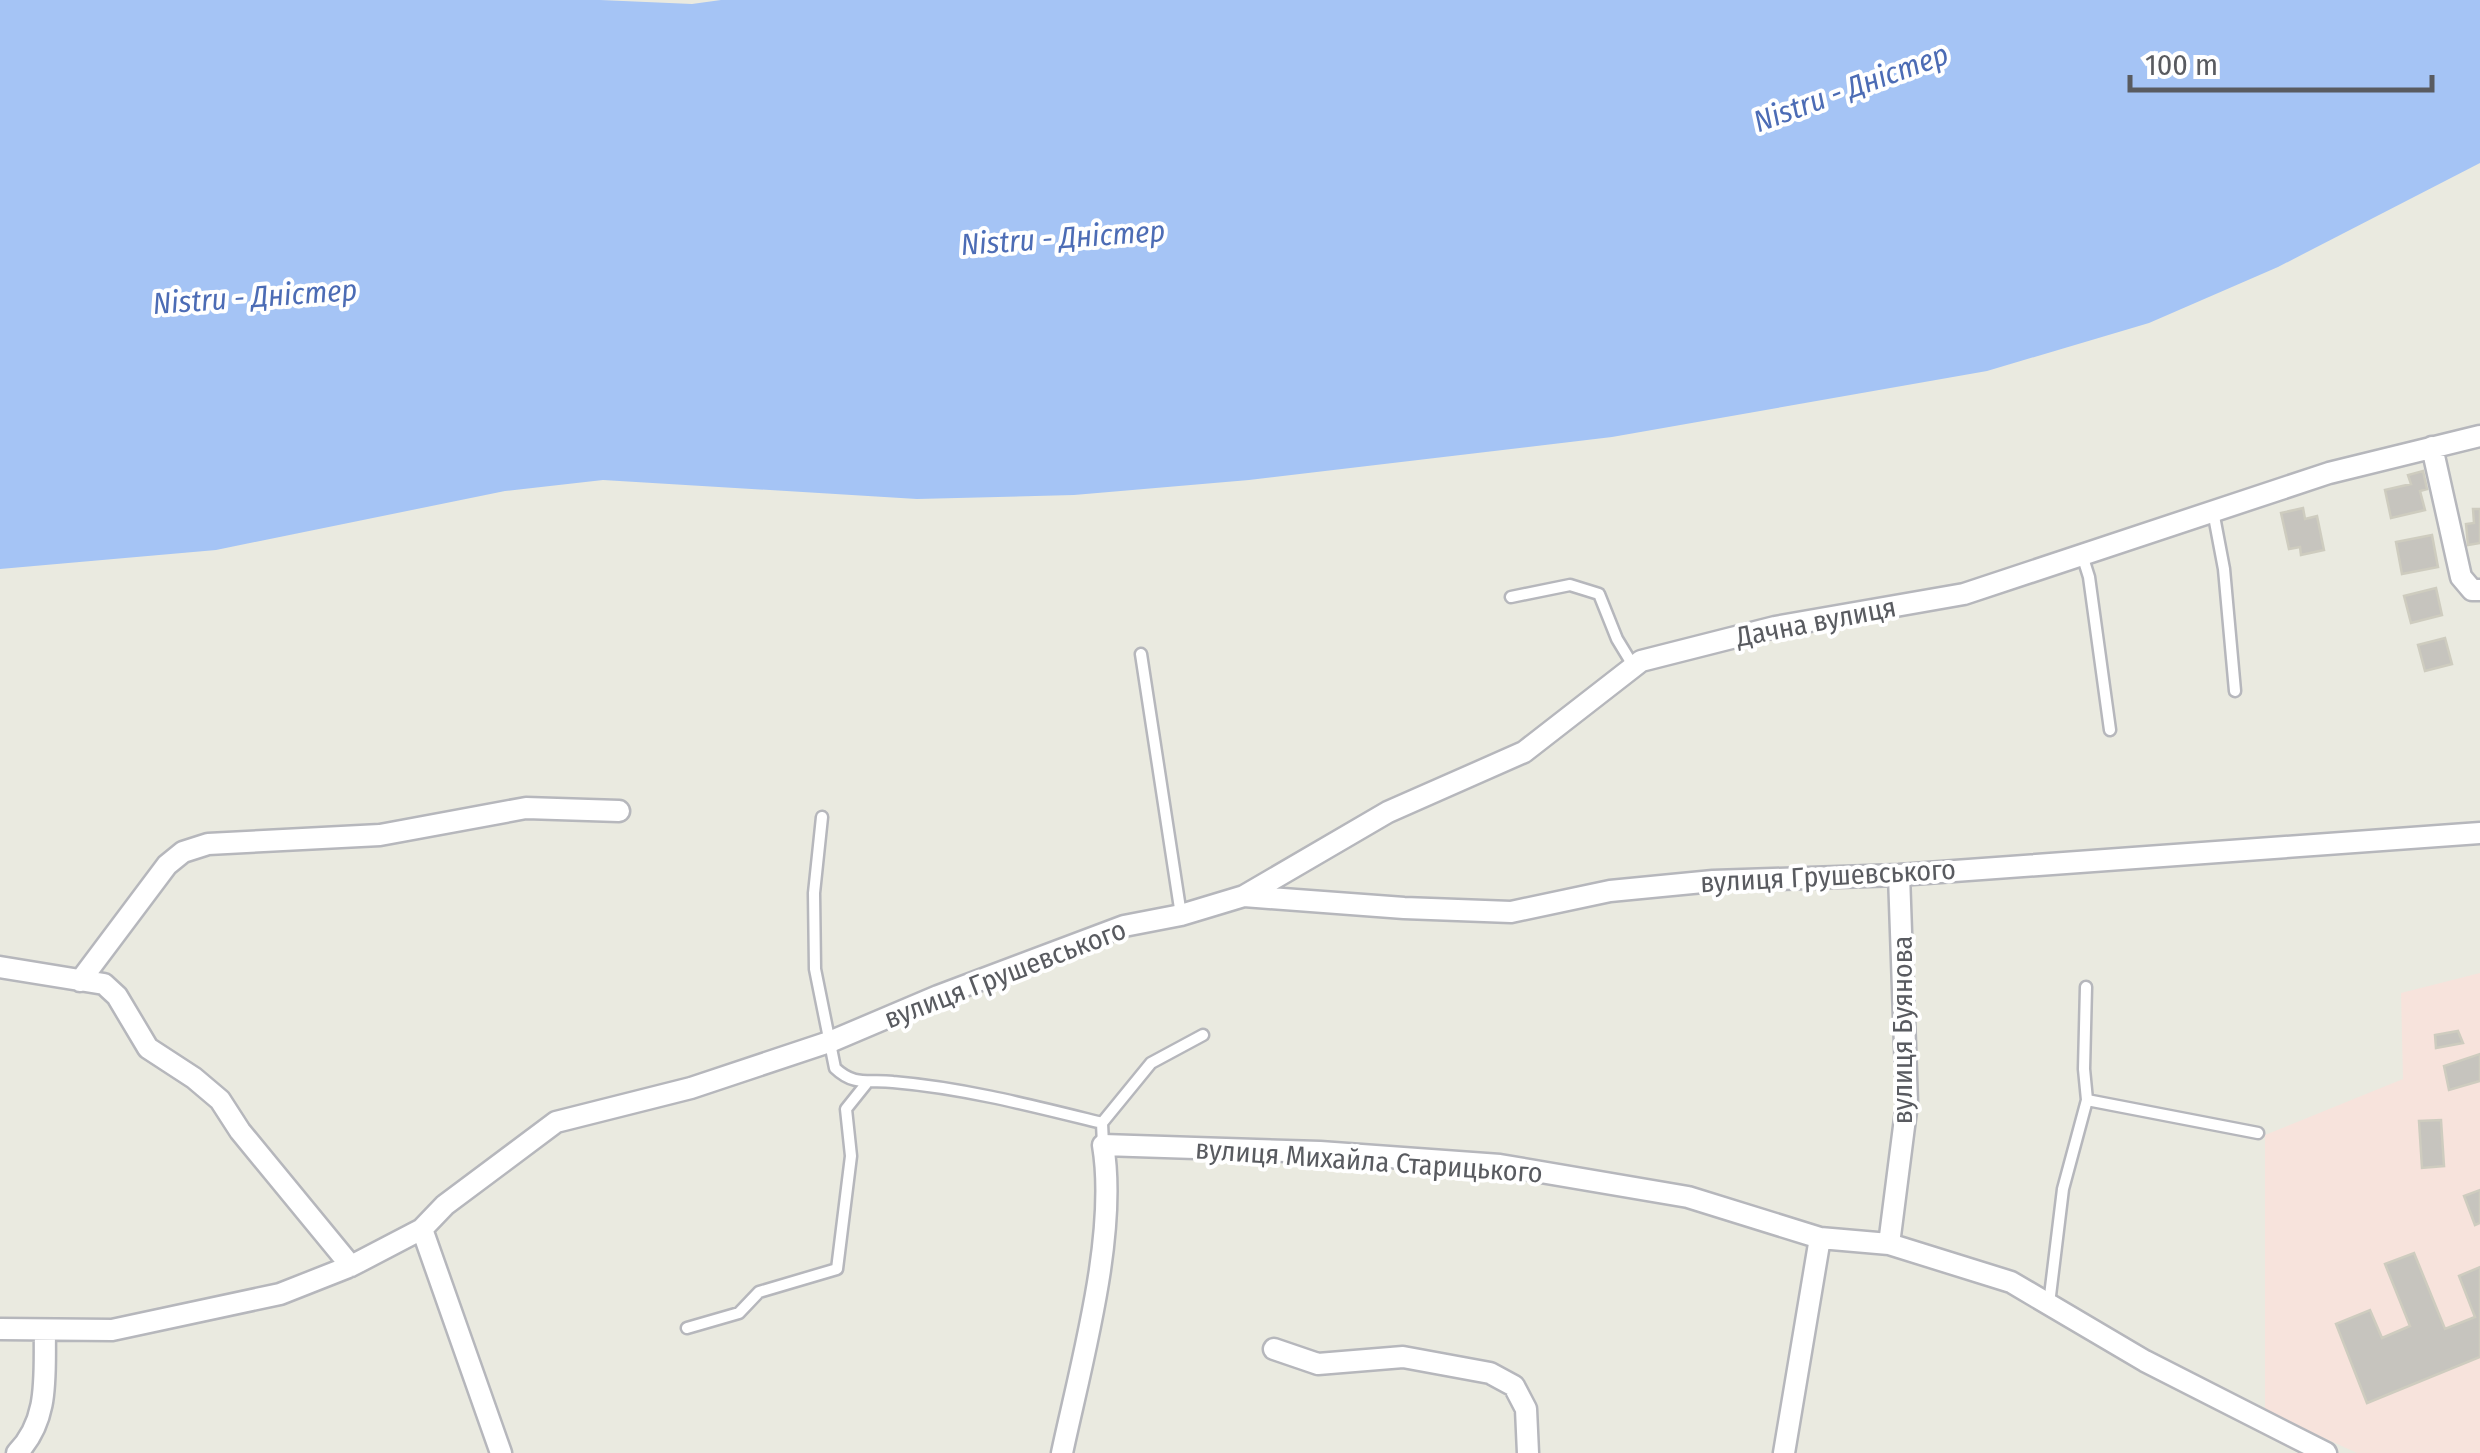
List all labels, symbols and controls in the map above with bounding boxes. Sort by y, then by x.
scale bar [2130,30,2432,92]
water label: Nistru - Дністер [1749,36,1953,140]
text: 100 m [2145,47,2218,83]
water label: Nistru - Дністер [960,213,1166,263]
water label: Nistru - Дністер [152,272,358,322]
street label: Дачна вулиця [1732,590,1899,654]
street label: вулиця Грушевського [1699,853,1957,899]
street label: вулиця Грушевського [880,913,1130,1035]
street label: вулиця Буянова [1886,936,1919,1124]
street label: вулиця Михайла Старицького [1194,1132,1544,1190]

